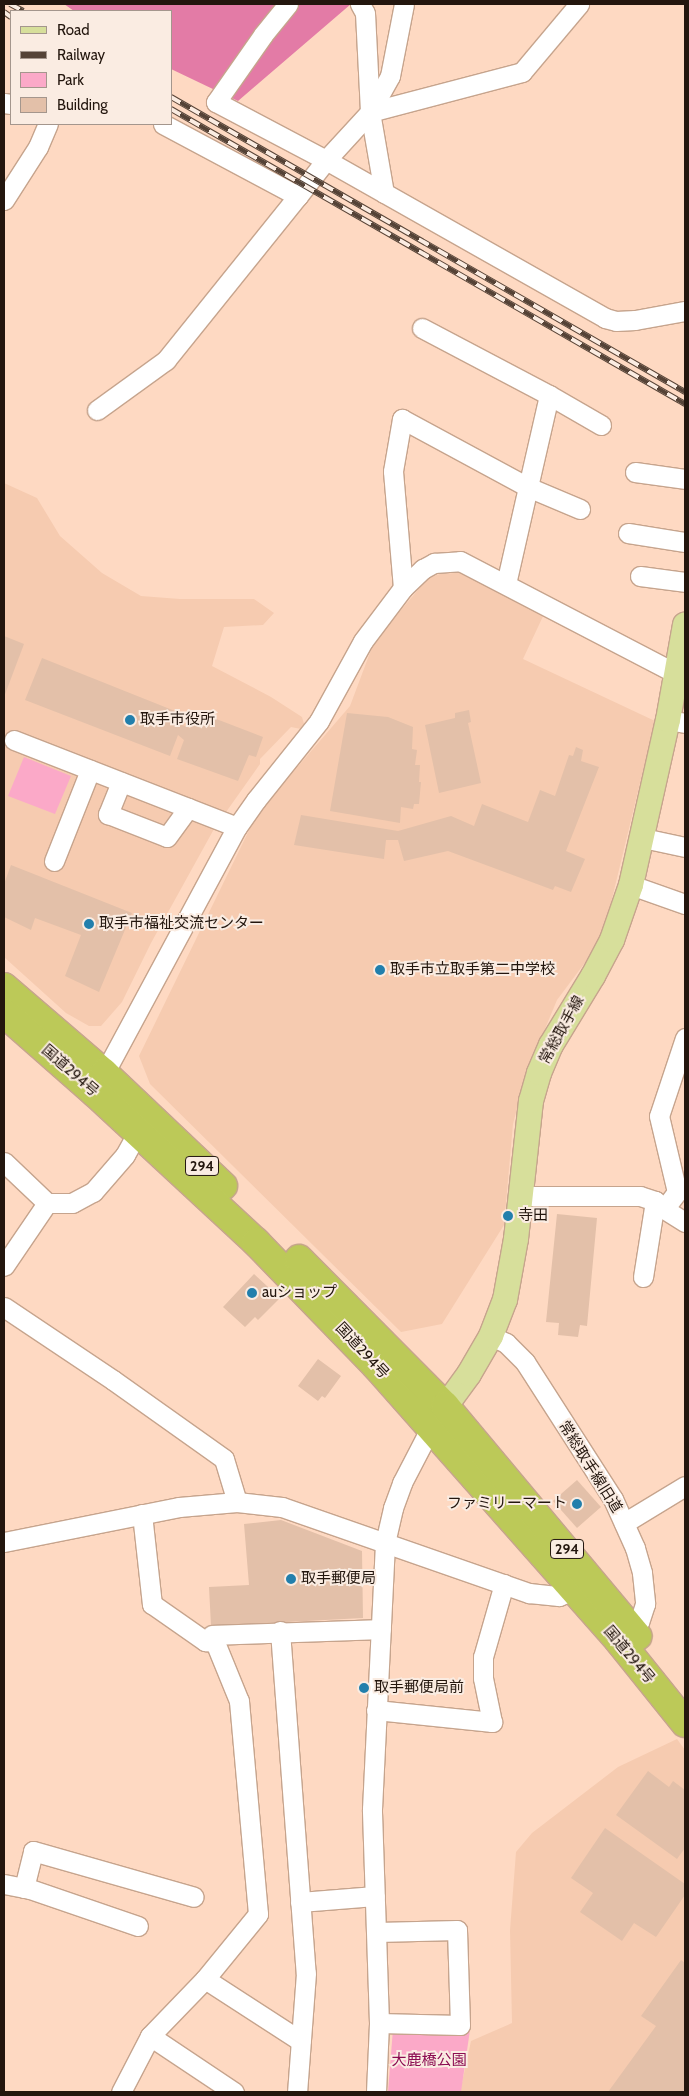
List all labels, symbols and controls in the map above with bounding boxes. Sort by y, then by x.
legend [10,10,172,125]
text: Road [57,21,90,39]
text: Railway [57,46,105,64]
text: Park [57,71,84,89]
text: Building [57,96,108,114]
place label: 取手市役所 [140,711,215,729]
marker: 取手市役所 [124,714,136,726]
place label: 取手市福祉交流センター [99,915,264,933]
marker: 取手市福祉交流センター [83,918,95,930]
place label: 取手市立取手第二中学校 [390,961,555,979]
marker: 取手市立取手第二中学校 [374,964,386,976]
street label: 常総取手線 [536,993,588,1067]
street label: 国道294号 [38,1041,102,1101]
road number: 294 [184,1154,220,1178]
place label: 寺田 [518,1207,548,1225]
marker: 寺田 [502,1210,514,1222]
place label: auショップ [262,1284,337,1302]
marker: auショップ [246,1287,258,1299]
street label: 国道294号 [332,1319,392,1383]
street label: 常総取手線旧道 [555,1418,625,1516]
place label: ファミリーマート [447,1495,567,1513]
marker: ファミリーマート [571,1498,583,1510]
road number: 294 [550,1538,584,1560]
place label: 取手郵便局 [301,1570,376,1588]
marker: 取手郵便局 [285,1573,297,1585]
street label: 国道294号 [600,1622,658,1688]
place label: 取手郵便局前 [374,1679,464,1697]
marker: 取手郵便局前 [358,1682,370,1694]
park label: 大鹿橋公園 [392,2052,466,2070]

